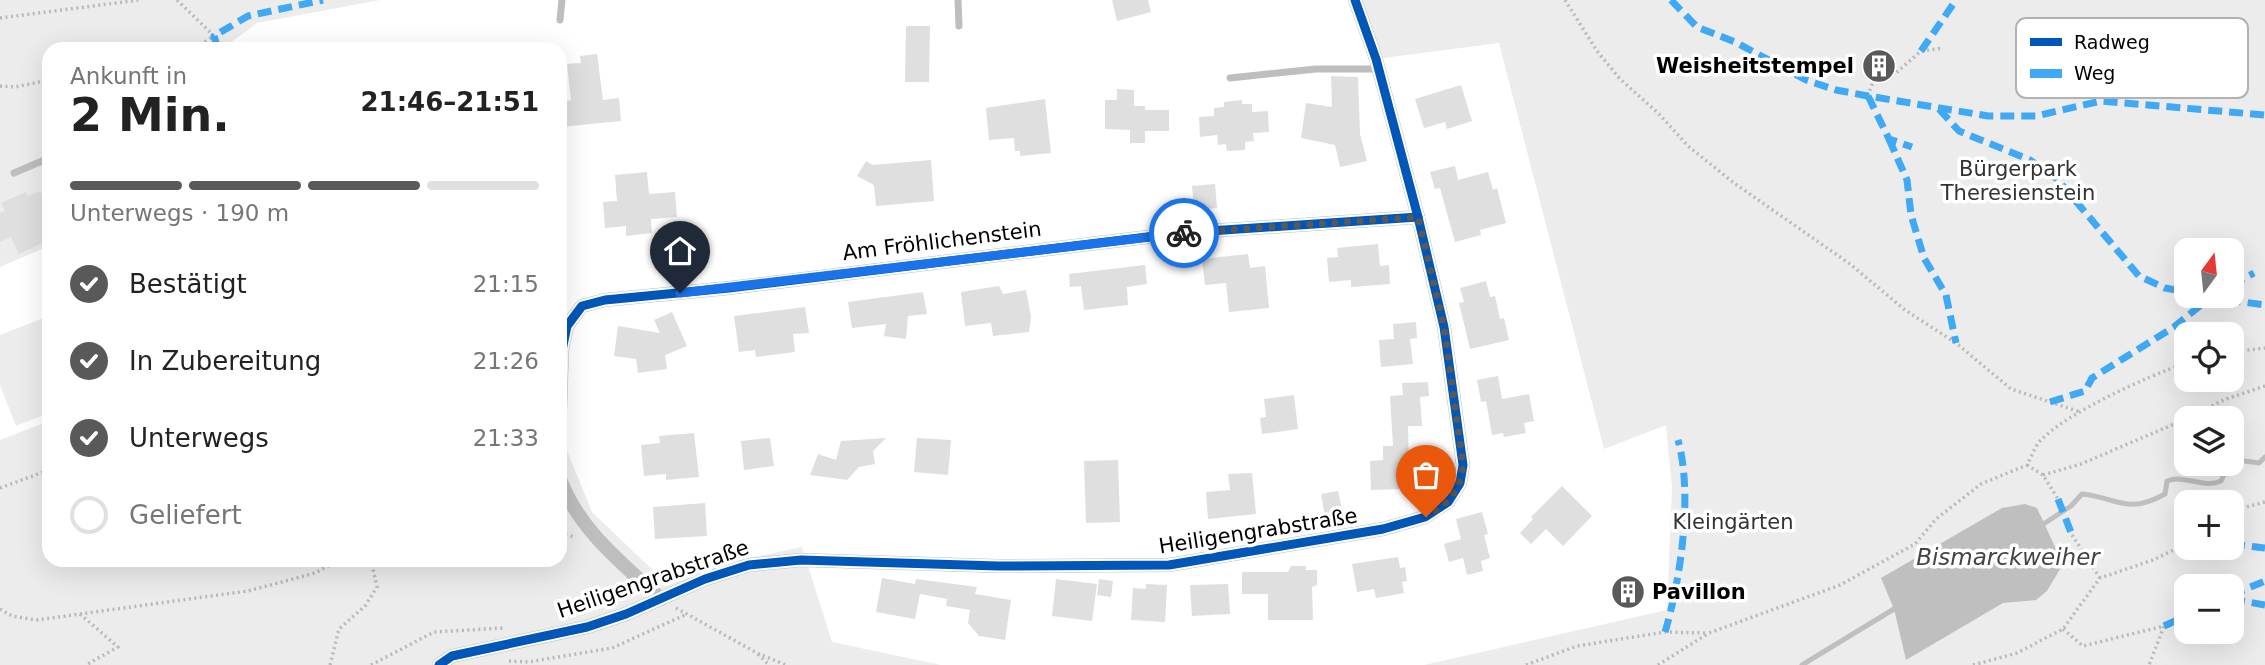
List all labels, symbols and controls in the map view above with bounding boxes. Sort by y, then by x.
legend [2016,18,2248,98]
text: Radweg [2074,31,2150,53]
building icon: Weisheitstempel [1860,47,1898,85]
place label: Weisheitstempel [1656,54,1854,78]
text: Weg [2074,62,2115,84]
text: Ankunft in [70,63,187,89]
text: 21:46–21:51 [360,87,539,117]
text: 2 Min. [70,88,230,142]
park label: Bürgerpark Theresienstein [1940,157,2095,205]
courier [1149,198,1219,268]
text: Unterwegs · 190 m [70,200,289,226]
icon: bike [1165,214,1203,252]
street label: Am Fröhlichenstein [841,217,1043,265]
pin [650,221,710,293]
icon: home [661,232,699,270]
north arrow [2174,238,2244,308]
map controls [2174,238,2244,644]
icon: check [70,265,108,303]
text: Bestätigt [129,269,247,299]
text: 21:15 [473,271,539,297]
button: locate [2174,322,2244,392]
icon: check [70,342,108,380]
text: In Zubereitung [129,346,321,376]
text: 21:26 [473,348,539,374]
button: layers [2174,406,2244,476]
icon: check [70,419,108,457]
text: Unterwegs [129,423,269,453]
text: 21:33 [473,425,539,451]
pin [1396,445,1456,517]
icon: bag [1407,456,1445,494]
button: + [2174,490,2244,560]
text: Geliefert [129,500,242,530]
street label: Heiligengrabstraße [1157,503,1359,559]
park label: Kleingärten [1673,510,1793,534]
street label: Heiligengrabstraße [554,535,752,623]
water label: Bismarckweiher [1916,544,2101,570]
building icon: Pavillon [1609,573,1647,611]
button: − [2174,574,2244,644]
place label: Pavillon [1652,580,1746,604]

